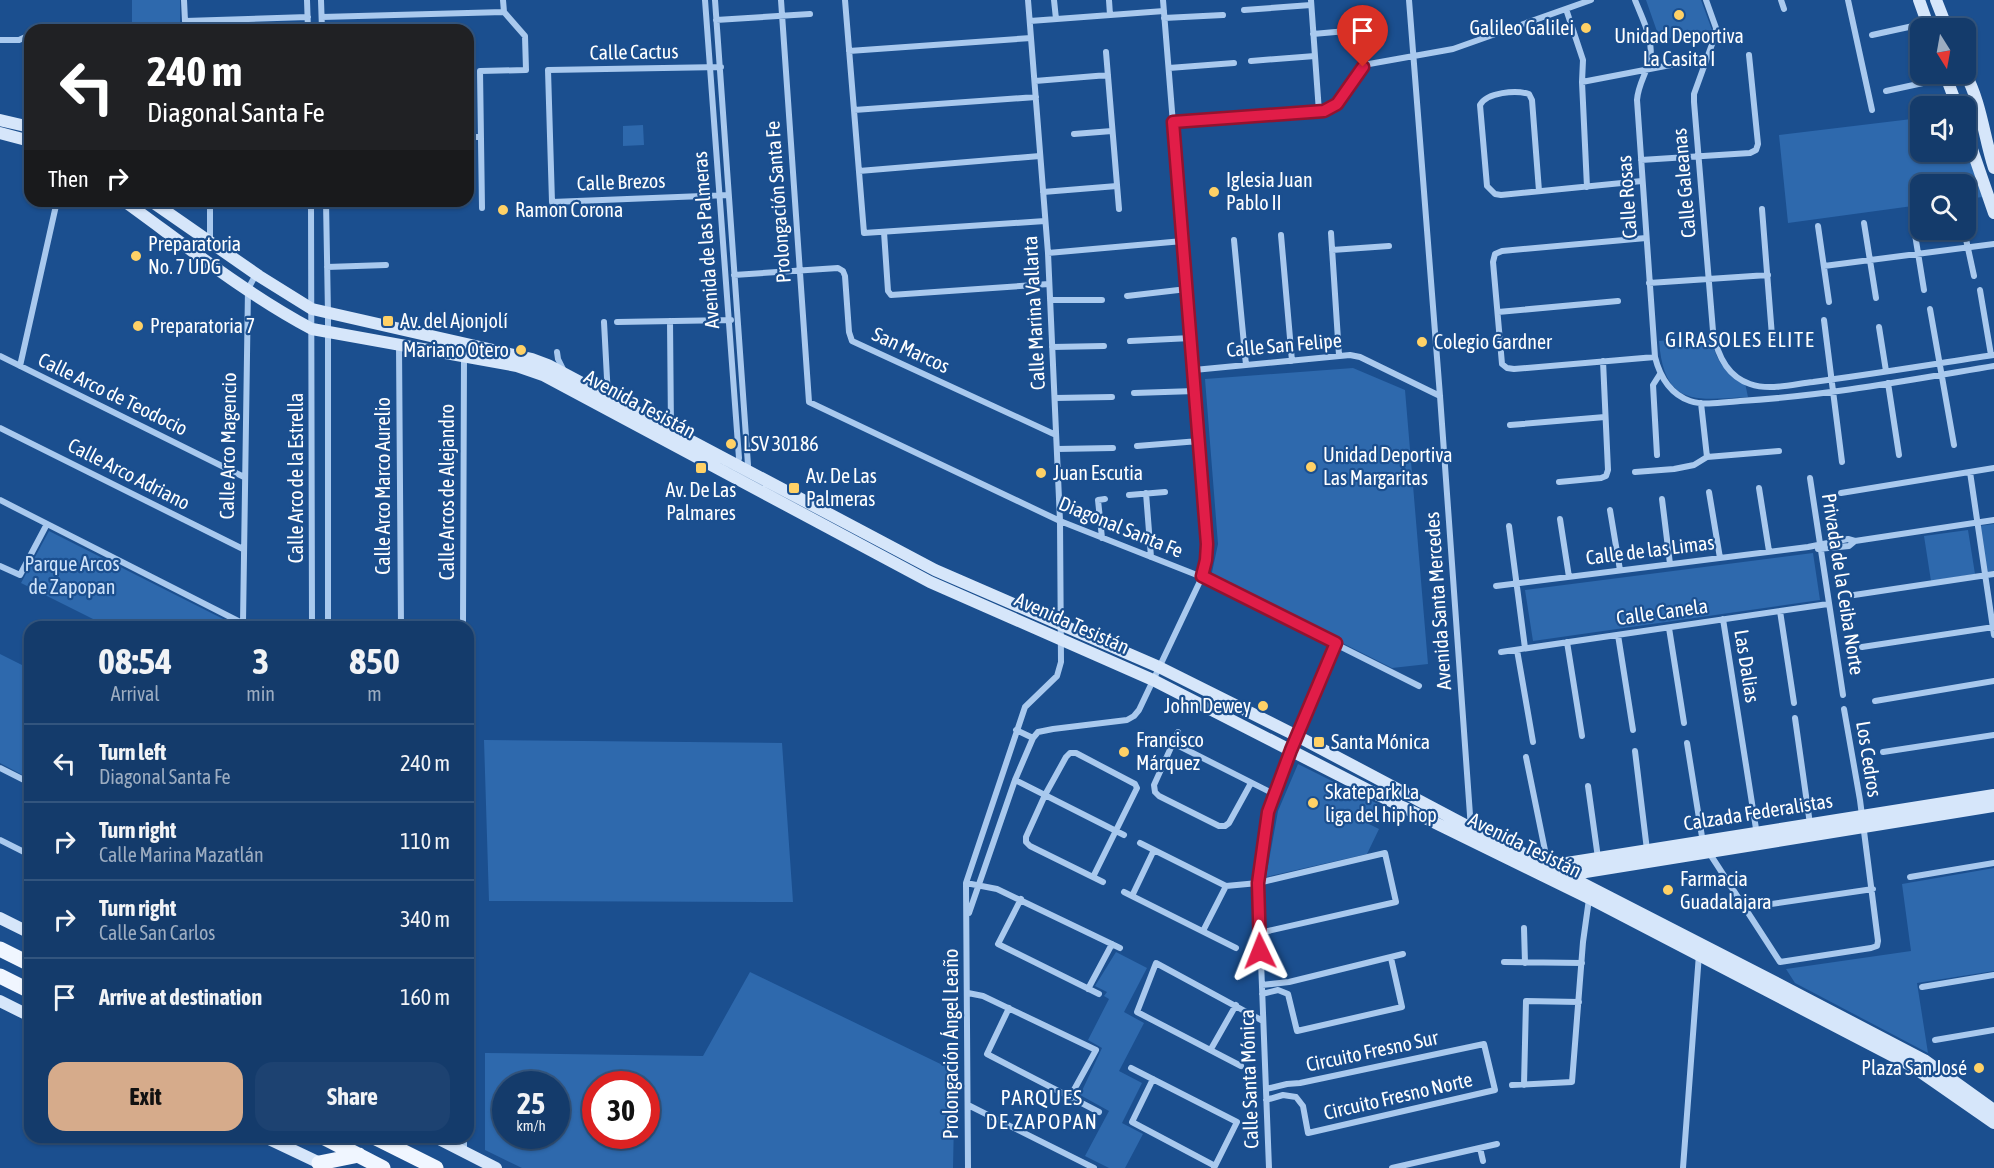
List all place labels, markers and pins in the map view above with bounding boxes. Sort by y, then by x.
pin [1337,5,1388,67]
marker: Unidad Deportiva La Casita I [1672,8,1686,22]
place label: Galileo Galilei [1469,16,1574,39]
marker: Galileo Galilei [1579,21,1593,35]
place label: Unidad Deportiva La Casita I [1614,24,1744,70]
place label: Iglesia Juan Pablo II [1226,168,1313,214]
marker: Iglesia Juan Pablo II [1207,185,1221,199]
place label: Ramon Corona [515,198,623,221]
marker: Ramon Corona [496,203,510,217]
place label: Preparatoria No. 7 UDG [148,232,241,278]
marker: Preparatoria No. 7 UDG [129,249,143,263]
place label: Av. del Ajonjolí [400,309,508,332]
place label: Preparatoria 7 [150,314,255,337]
marker: Av. del Ajonjolí [381,314,395,328]
marker: Preparatoria 7 [131,319,145,333]
place label: Colegio Gardner [1434,330,1553,353]
marker: Colegio Gardner [1415,335,1429,349]
place label: Mariano Otero [403,338,509,361]
marker: Mariano Otero [514,343,528,357]
place label: LSV 30186 [743,432,819,455]
marker: LSV 30186 [724,437,738,451]
place label: Unidad Deportiva Las Margaritas [1323,443,1453,489]
marker: Unidad Deportiva Las Margaritas [1304,460,1318,474]
marker: Av. De Las Palmares [694,461,708,475]
place label: Juan Escutia [1053,461,1143,484]
place label: Av. De Las Palmeras [806,464,877,510]
marker: Juan Escutia [1034,466,1048,480]
place label: Av. De Las Palmares [666,478,736,524]
marker: Av. De Las Palmeras [787,481,801,495]
place label: John Dewey [1164,694,1251,717]
marker: John Dewey [1256,699,1270,713]
place label: Francisco Márquez [1136,728,1204,774]
place label: Santa Mónica [1331,730,1430,753]
marker: Santa Mónica [1312,735,1326,749]
marker: Francisco Márquez [1117,745,1131,759]
place label: Skatepark La liga del hip hop [1325,780,1437,826]
marker: Skatepark La liga del hip hop [1306,796,1320,810]
place label: Farmacia Guadalajara [1680,867,1772,913]
marker: Farmacia Guadalajara [1661,883,1675,897]
place label: Plaza San José [1861,1056,1967,1079]
marker: Plaza San José [1972,1061,1986,1075]

